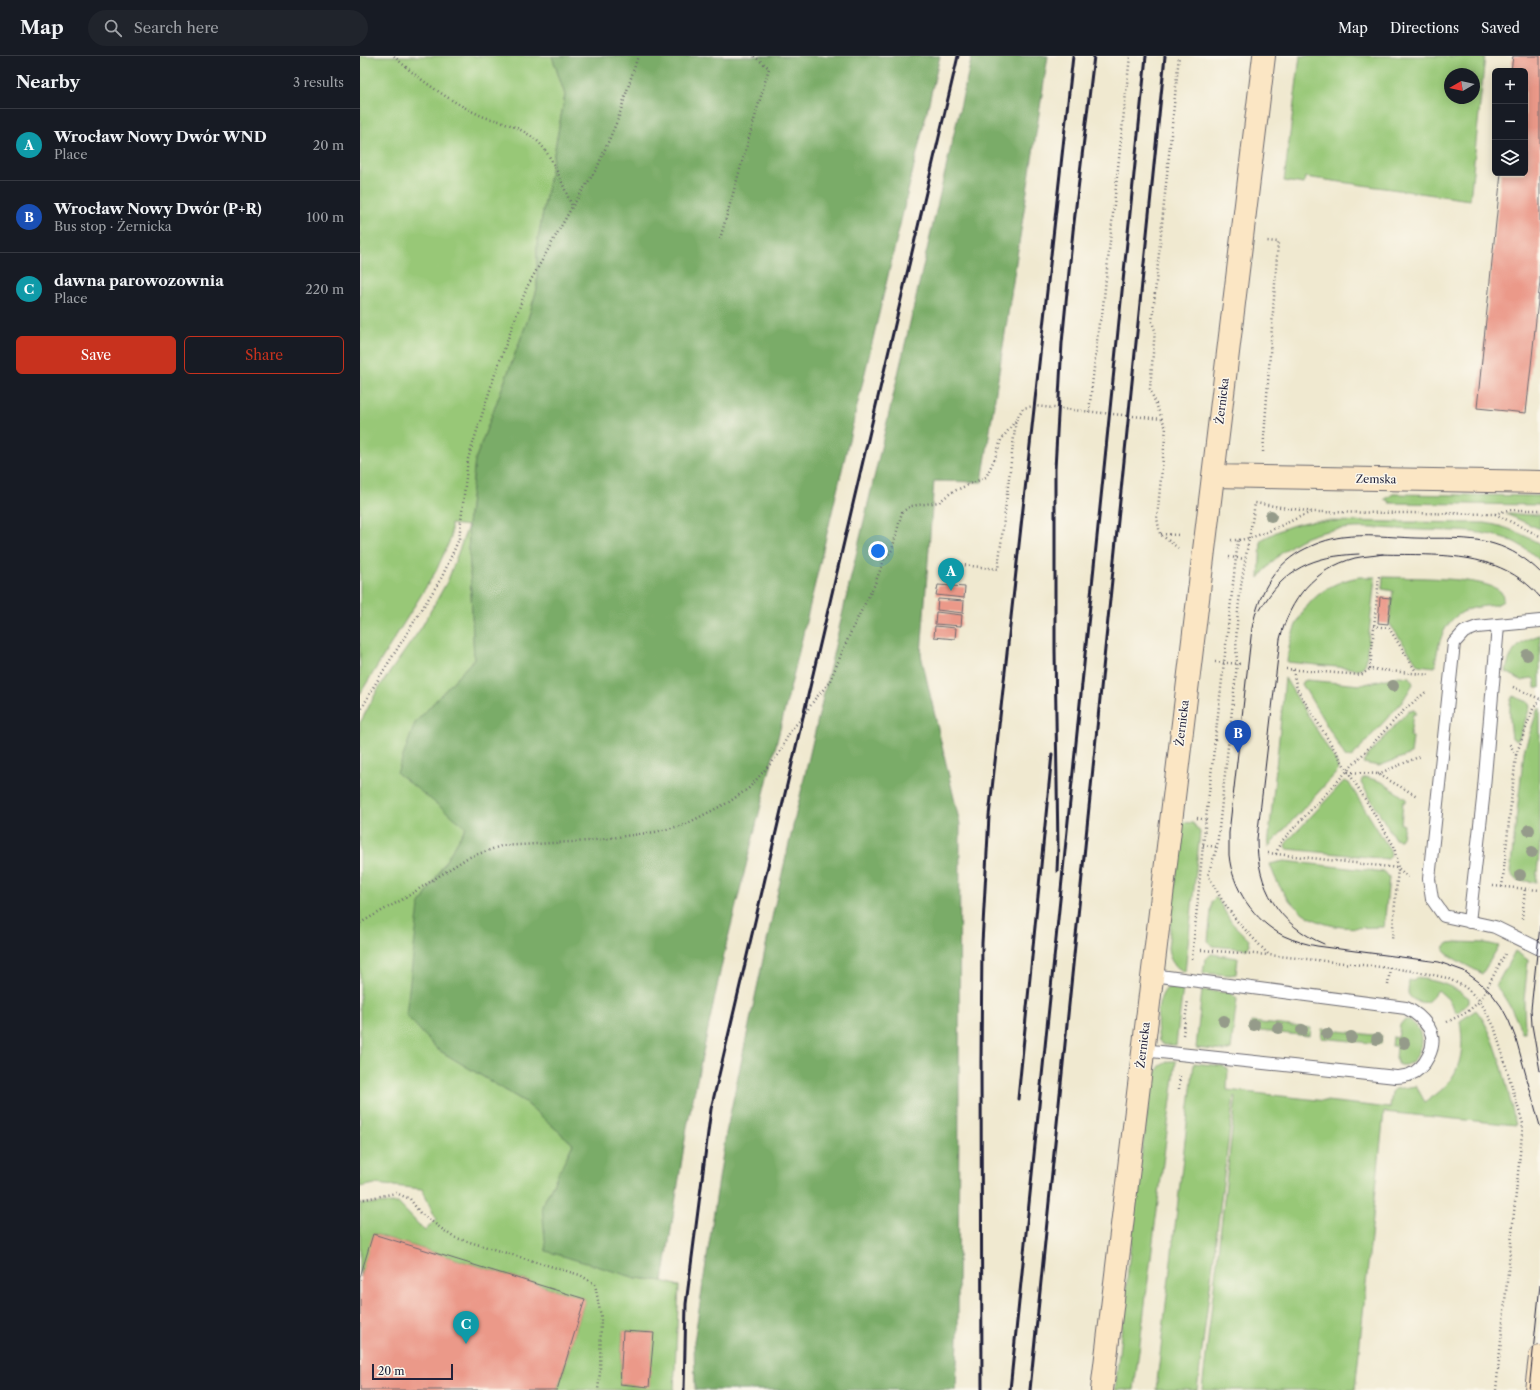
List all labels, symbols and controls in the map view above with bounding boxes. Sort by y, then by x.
search box [88,10,368,46]
text: Map [20,16,64,39]
icon: search [102,17,124,39]
text: Search here [134,18,219,37]
text: Map [1338,19,1368,37]
text: Directions [1390,19,1459,37]
text: Saved [1481,19,1520,37]
north arrow [1444,68,1480,104]
map controls [1492,68,1528,176]
button: + [1492,68,1528,104]
text: Nearby [16,72,80,92]
text: 3 results [293,74,344,90]
button: − [1492,104,1528,140]
text: Wrocław Nowy Dwór WND [54,127,267,146]
text: A [24,137,34,153]
text: 20 m [313,137,344,153]
button: layers [1492,140,1528,176]
text: Place [54,146,87,162]
text: Wrocław Nowy Dwór (P+R) [54,199,262,218]
text: B [24,209,34,225]
text: 100 m [306,209,344,225]
text: Bus stop · Żernicka [54,218,172,234]
text: dawna parowozownia [54,271,224,290]
text: C [24,281,34,297]
text: 220 m [305,281,344,297]
text: Place [54,290,87,306]
button: Save [16,336,176,374]
button: Share [184,336,344,374]
street label: Żernicka [1211,377,1232,425]
street label: Zemska [1356,472,1397,486]
your location [868,541,888,561]
pin: A [938,558,964,591]
street label: Żernicka [1171,699,1192,747]
pin: B [1225,720,1251,753]
street label: Żernicka [1132,1021,1153,1069]
pin: C [453,1311,479,1344]
scale bar [372,1362,453,1381]
text: 20 m [378,1364,404,1378]

